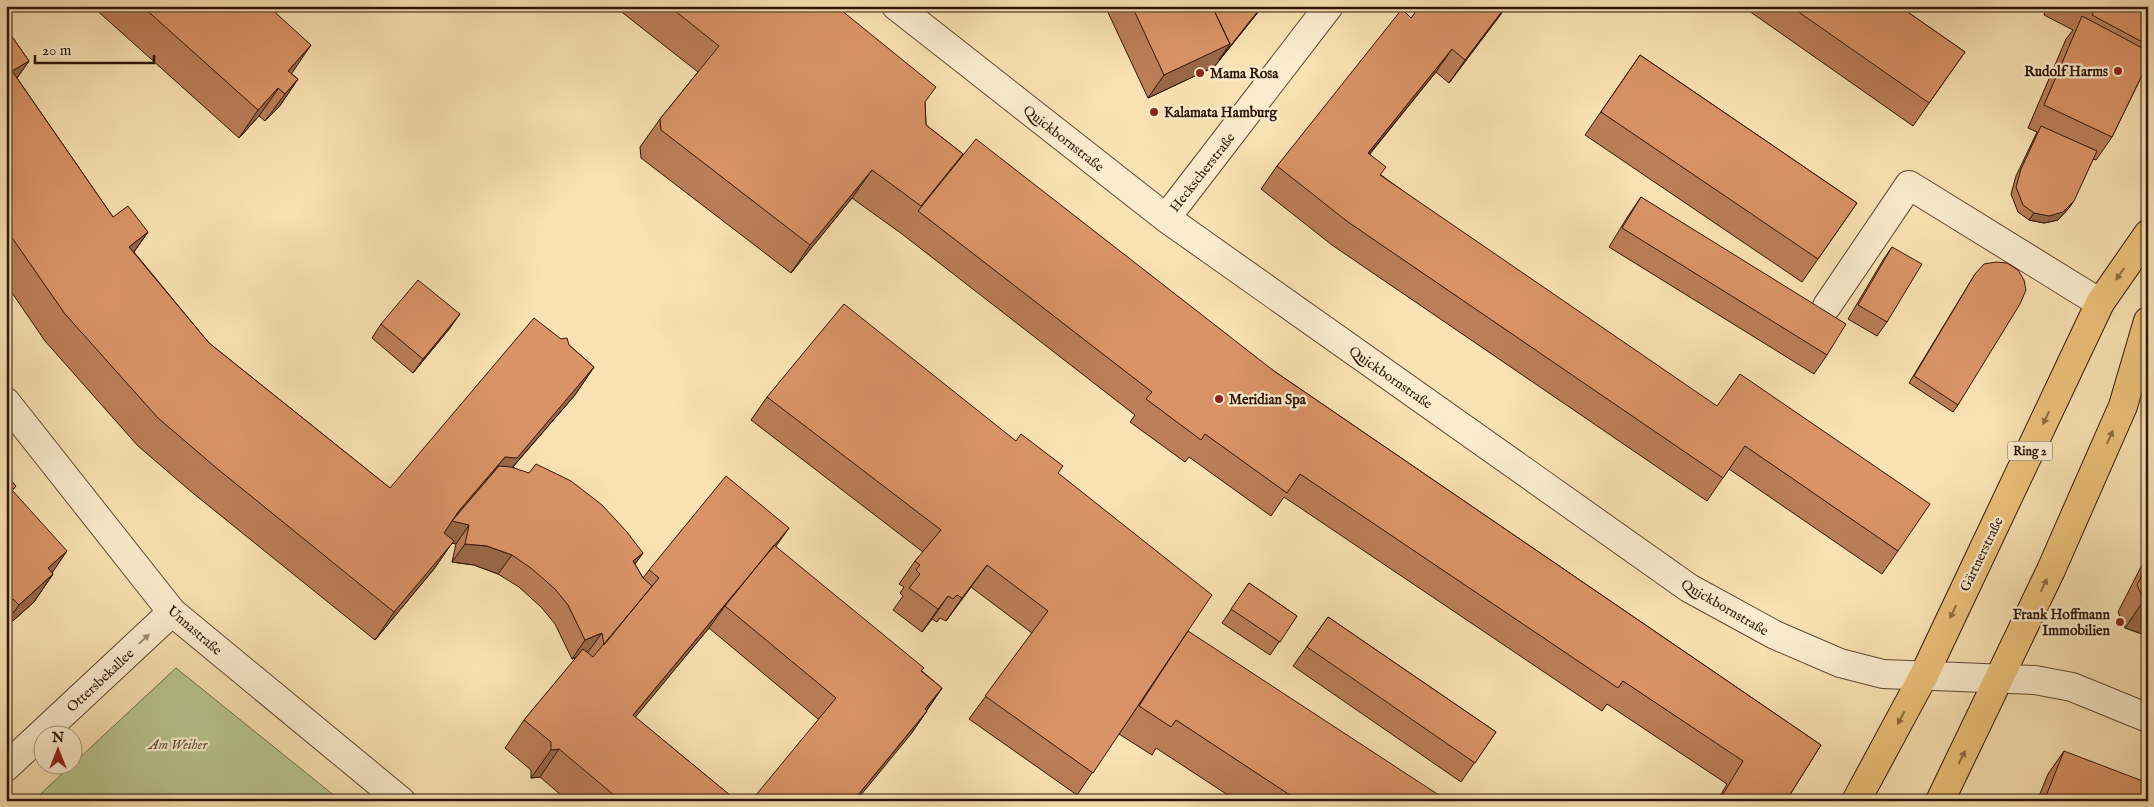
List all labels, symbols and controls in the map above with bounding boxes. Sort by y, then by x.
scale bar [35,32,154,64]
text: 20 m [42,41,72,60]
place label: Rudolf Harms [2024,63,2108,81]
place label: Mama Rosa [1210,65,1279,83]
marker: Rudolf Harms [2112,65,2124,77]
marker: Mama Rosa [1194,67,1206,79]
street label: Quickbornstraße [1019,102,1108,176]
place label: Kalamata Hamburg [1164,104,1278,122]
marker: Kalamata Hamburg [1148,106,1160,118]
street label: Heckscherstraße [1166,129,1240,216]
one-way arrow [2115,267,2125,281]
street label: Quickbornstraße [1345,342,1436,414]
place label: Meridian Spa [1229,391,1307,409]
marker: Meridian Spa [1213,393,1225,405]
one-way arrow [2041,411,2049,425]
one-way arrow [2106,430,2114,444]
road number: Ring 2 [2008,442,2052,461]
street label: Gärtnerstraße [1956,514,2008,595]
street label: Quickbornstraße [1678,576,1772,640]
one-way arrow [2040,578,2048,593]
street label: Unnastraße [163,602,226,660]
one-way arrow [1949,605,1957,619]
place label: Frank Hoffmann Immobilien [2013,606,2111,640]
marker: Frank Hoffmann Immobilien [2114,616,2126,628]
one-way arrow [138,633,150,645]
street label: Ottersbekallee [63,645,139,717]
one-way arrow [1897,711,1905,725]
north arrow [32,724,82,774]
text: N [51,729,64,747]
park label: Am Weiher [147,736,208,754]
one-way arrow [1958,750,1966,764]

